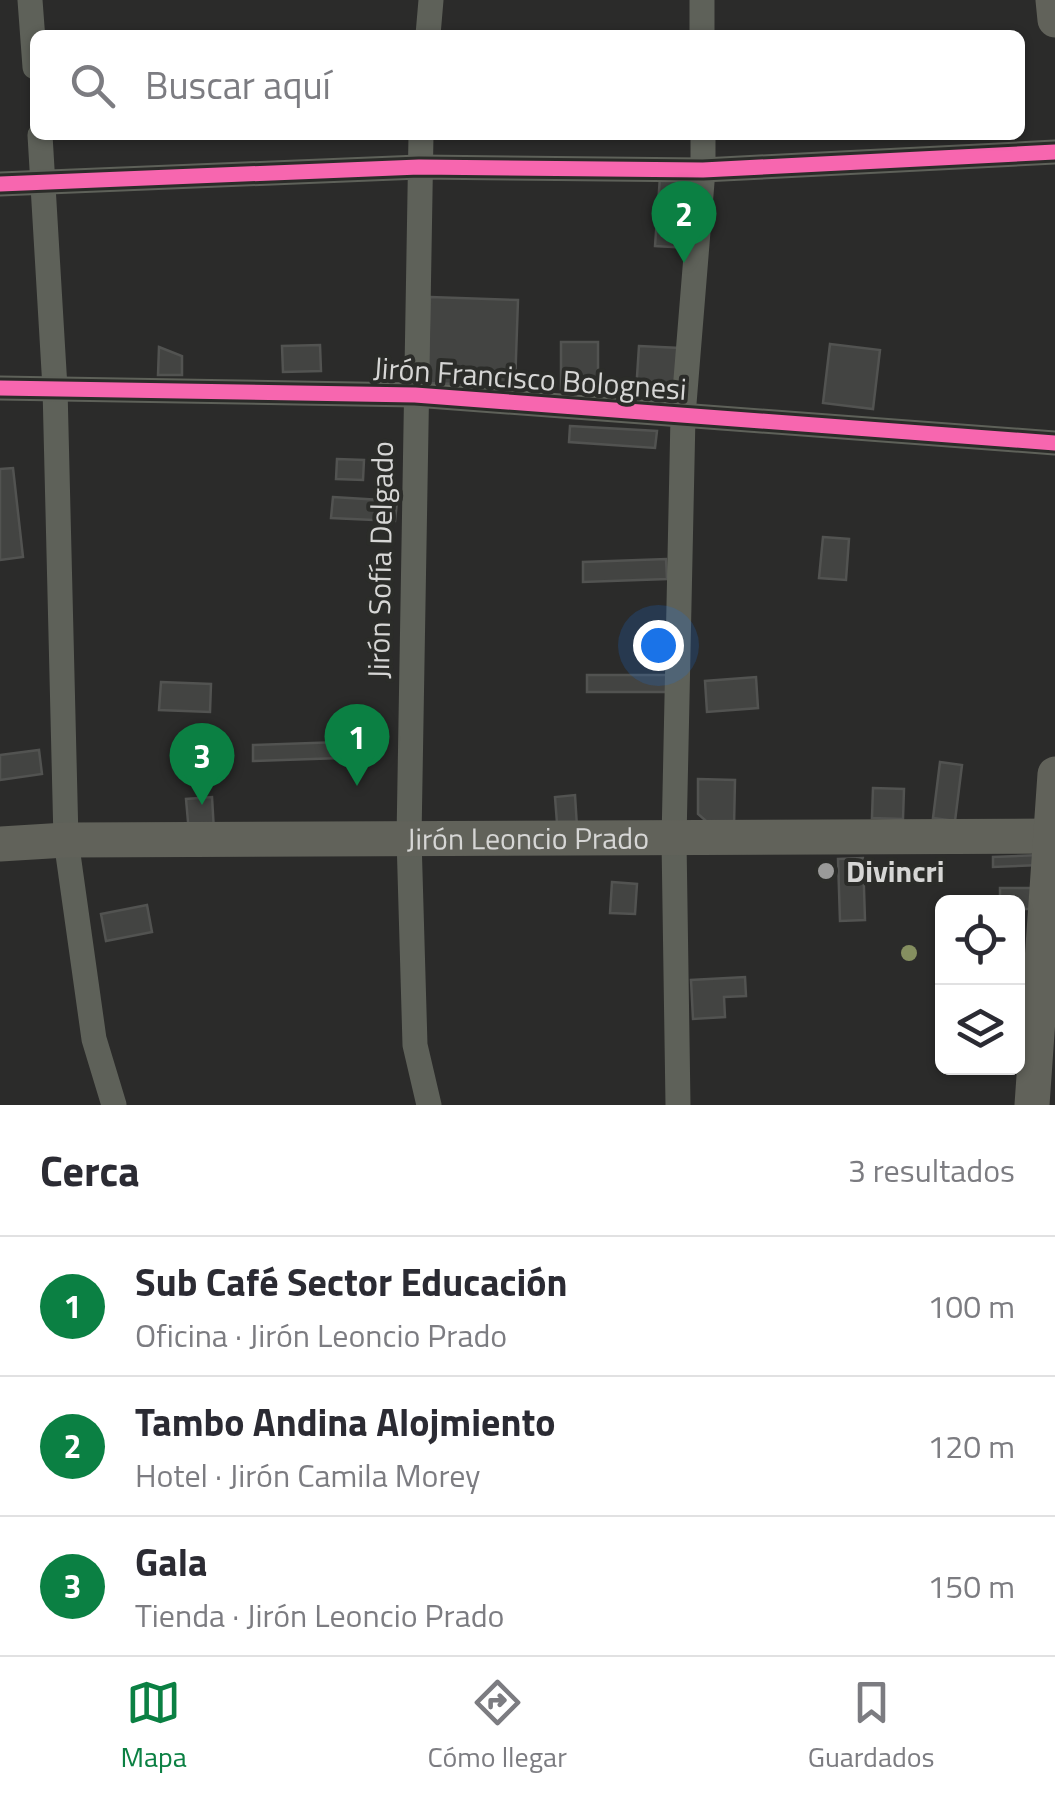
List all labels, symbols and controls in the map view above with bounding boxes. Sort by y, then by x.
search box [30,30,1025,140]
text: Buscar aquí [145,56,331,114]
icon: search [65,58,120,113]
pin: 2 [652,180,716,263]
street label: Jirón Francisco Bolognesi [372,344,688,412]
street label: Jirón Sofía Delgado [355,441,405,679]
your location [633,620,684,671]
pin: 1 [324,704,390,786]
pin: 3 [170,722,234,805]
street label: Jirón Leoncio Prado [407,815,649,862]
place label: Divincri [846,848,944,894]
marker: Divincri [815,860,837,882]
map controls [935,895,1025,1075]
button: locate [935,895,1025,985]
button: layers [935,985,1025,1075]
text: Cerca [40,1138,140,1202]
text: 3 resultados [848,1146,1015,1194]
text: Sub Café Sector Educación [135,1253,568,1311]
text: 1 [64,1282,81,1330]
text: 100 m [927,1282,1015,1330]
text: Oficina · Jirón Leoncio Prado [135,1311,507,1359]
text: Tambo Andina Alojmiento [135,1393,555,1451]
text: 2 [64,1422,81,1470]
text: 120 m [927,1422,1015,1470]
text: Hotel · Jirón Camila Morey [135,1451,481,1499]
text: Gala [135,1533,207,1591]
text: 3 [64,1562,81,1610]
text: 150 m [927,1562,1015,1610]
text: Tienda · Jirón Leoncio Prado [135,1591,505,1639]
tab: Mapa [120,1675,187,1778]
tab: Cómo llegar [428,1675,567,1778]
tab: Guardados [808,1675,935,1778]

